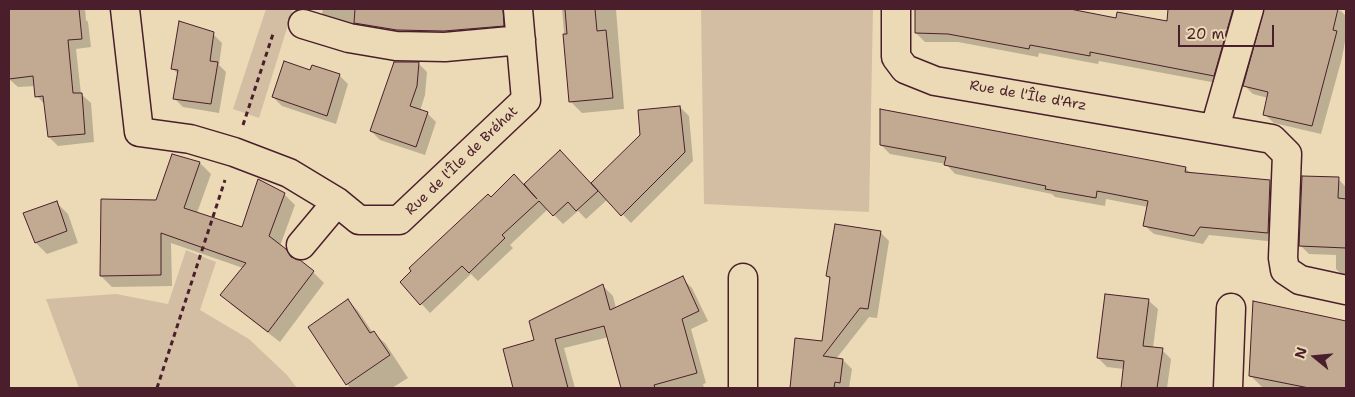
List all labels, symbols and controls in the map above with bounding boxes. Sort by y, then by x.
scale bar [1180,15,1276,47]
text: 20 m [1186,24,1225,44]
street label: Rue de l'Île d'Arz [968,77,1088,115]
street label: Rue de l'Île de Bréhat [402,103,522,219]
north arrow [1290,332,1340,382]
text: N [1290,345,1311,361]

